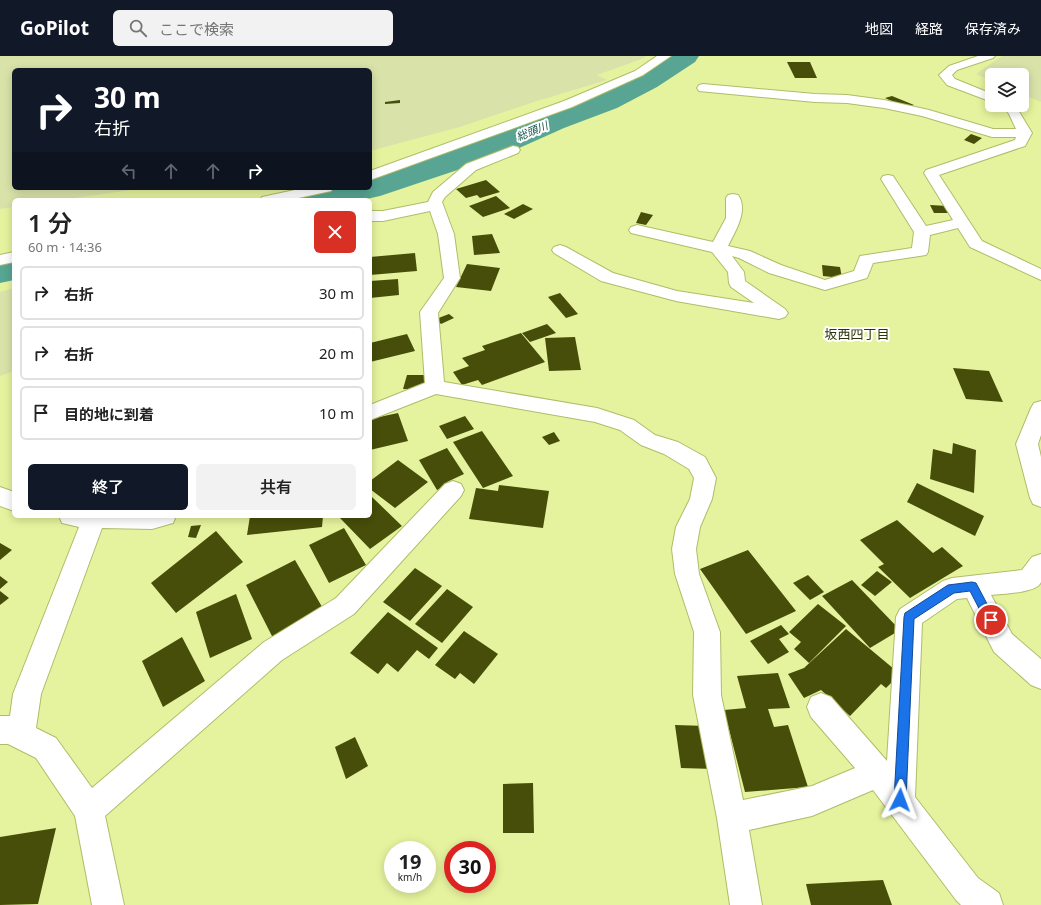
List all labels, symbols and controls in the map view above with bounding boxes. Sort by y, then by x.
search box [113,10,393,46]
text: GoPilot [20,15,89,41]
icon: search [127,17,149,39]
text: ここで検索 [159,19,234,39]
text: 地図 [865,19,893,38]
text: 経路 [915,19,943,38]
text: 保存済み [965,19,1021,38]
map controls [985,68,1029,112]
button: layers [985,68,1029,112]
text: 30 m [94,78,161,116]
icon: right [28,84,80,136]
text: 右折 [94,116,130,140]
water label: 総頭川 [514,117,551,144]
icon: left [118,160,140,182]
icon: ahead [160,160,182,182]
icon: ahead [202,160,224,182]
icon: right [244,160,266,182]
text: 1 分 [28,206,72,239]
button: close [314,211,356,253]
text: 60 m · 14:36 [28,238,102,256]
icon: right [30,282,52,304]
text: 30 m [319,283,354,303]
text: 右折 [64,284,94,304]
district label: 坂西四丁目 [824,325,890,343]
icon: right [30,342,52,364]
text: 20 m [319,343,354,363]
text: 右折 [64,344,94,364]
icon: arrive [30,402,52,424]
text: 10 m [319,403,354,423]
text: 目的地に到着 [64,404,154,424]
button: 終了 [28,464,188,510]
button: 共有 [196,464,356,510]
pin [974,603,1008,637]
icon: arrive [980,609,1002,631]
position arrow [879,779,921,821]
speed limit sign: 30 [444,841,496,893]
text: 19 [399,848,421,875]
text: km/h [398,870,422,884]

